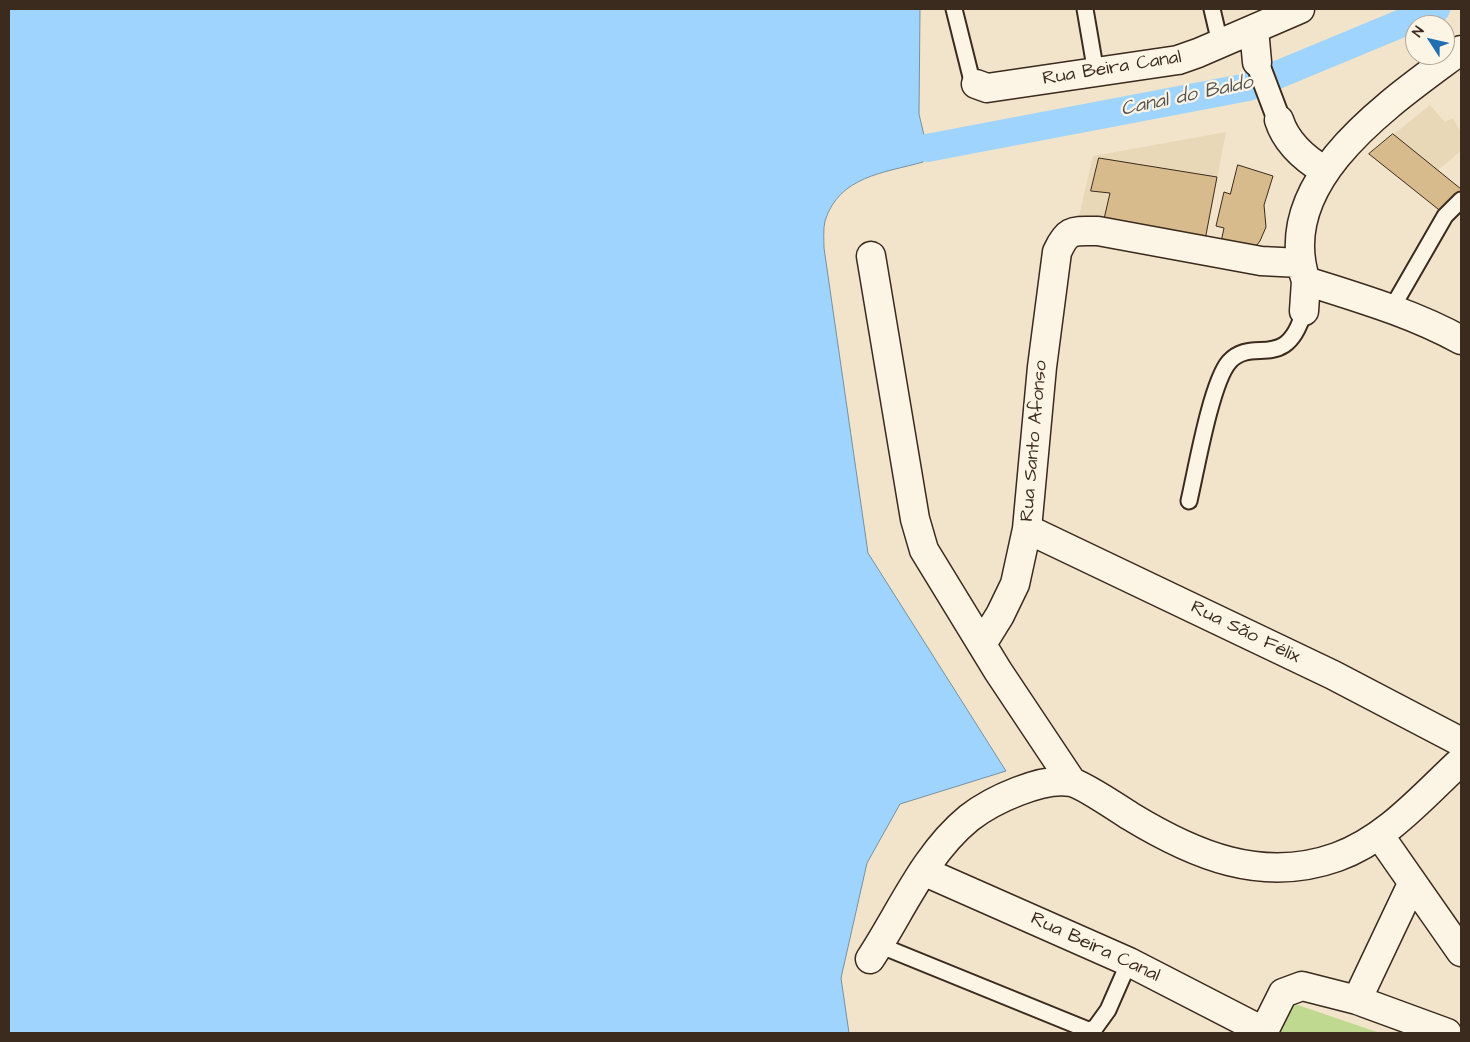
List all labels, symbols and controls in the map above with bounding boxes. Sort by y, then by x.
north arrow [1405,15,1455,65]
text: N [1408,23,1429,41]
street label: Rua Beira Canal [1041,47,1183,91]
water label: Canal do Baldo [1119,71,1255,123]
street label: Rua Santo Afonso [1017,359,1053,523]
street label: Rua São Félix [1187,597,1303,669]
street label: Rua Beira Canal [1027,908,1163,988]

